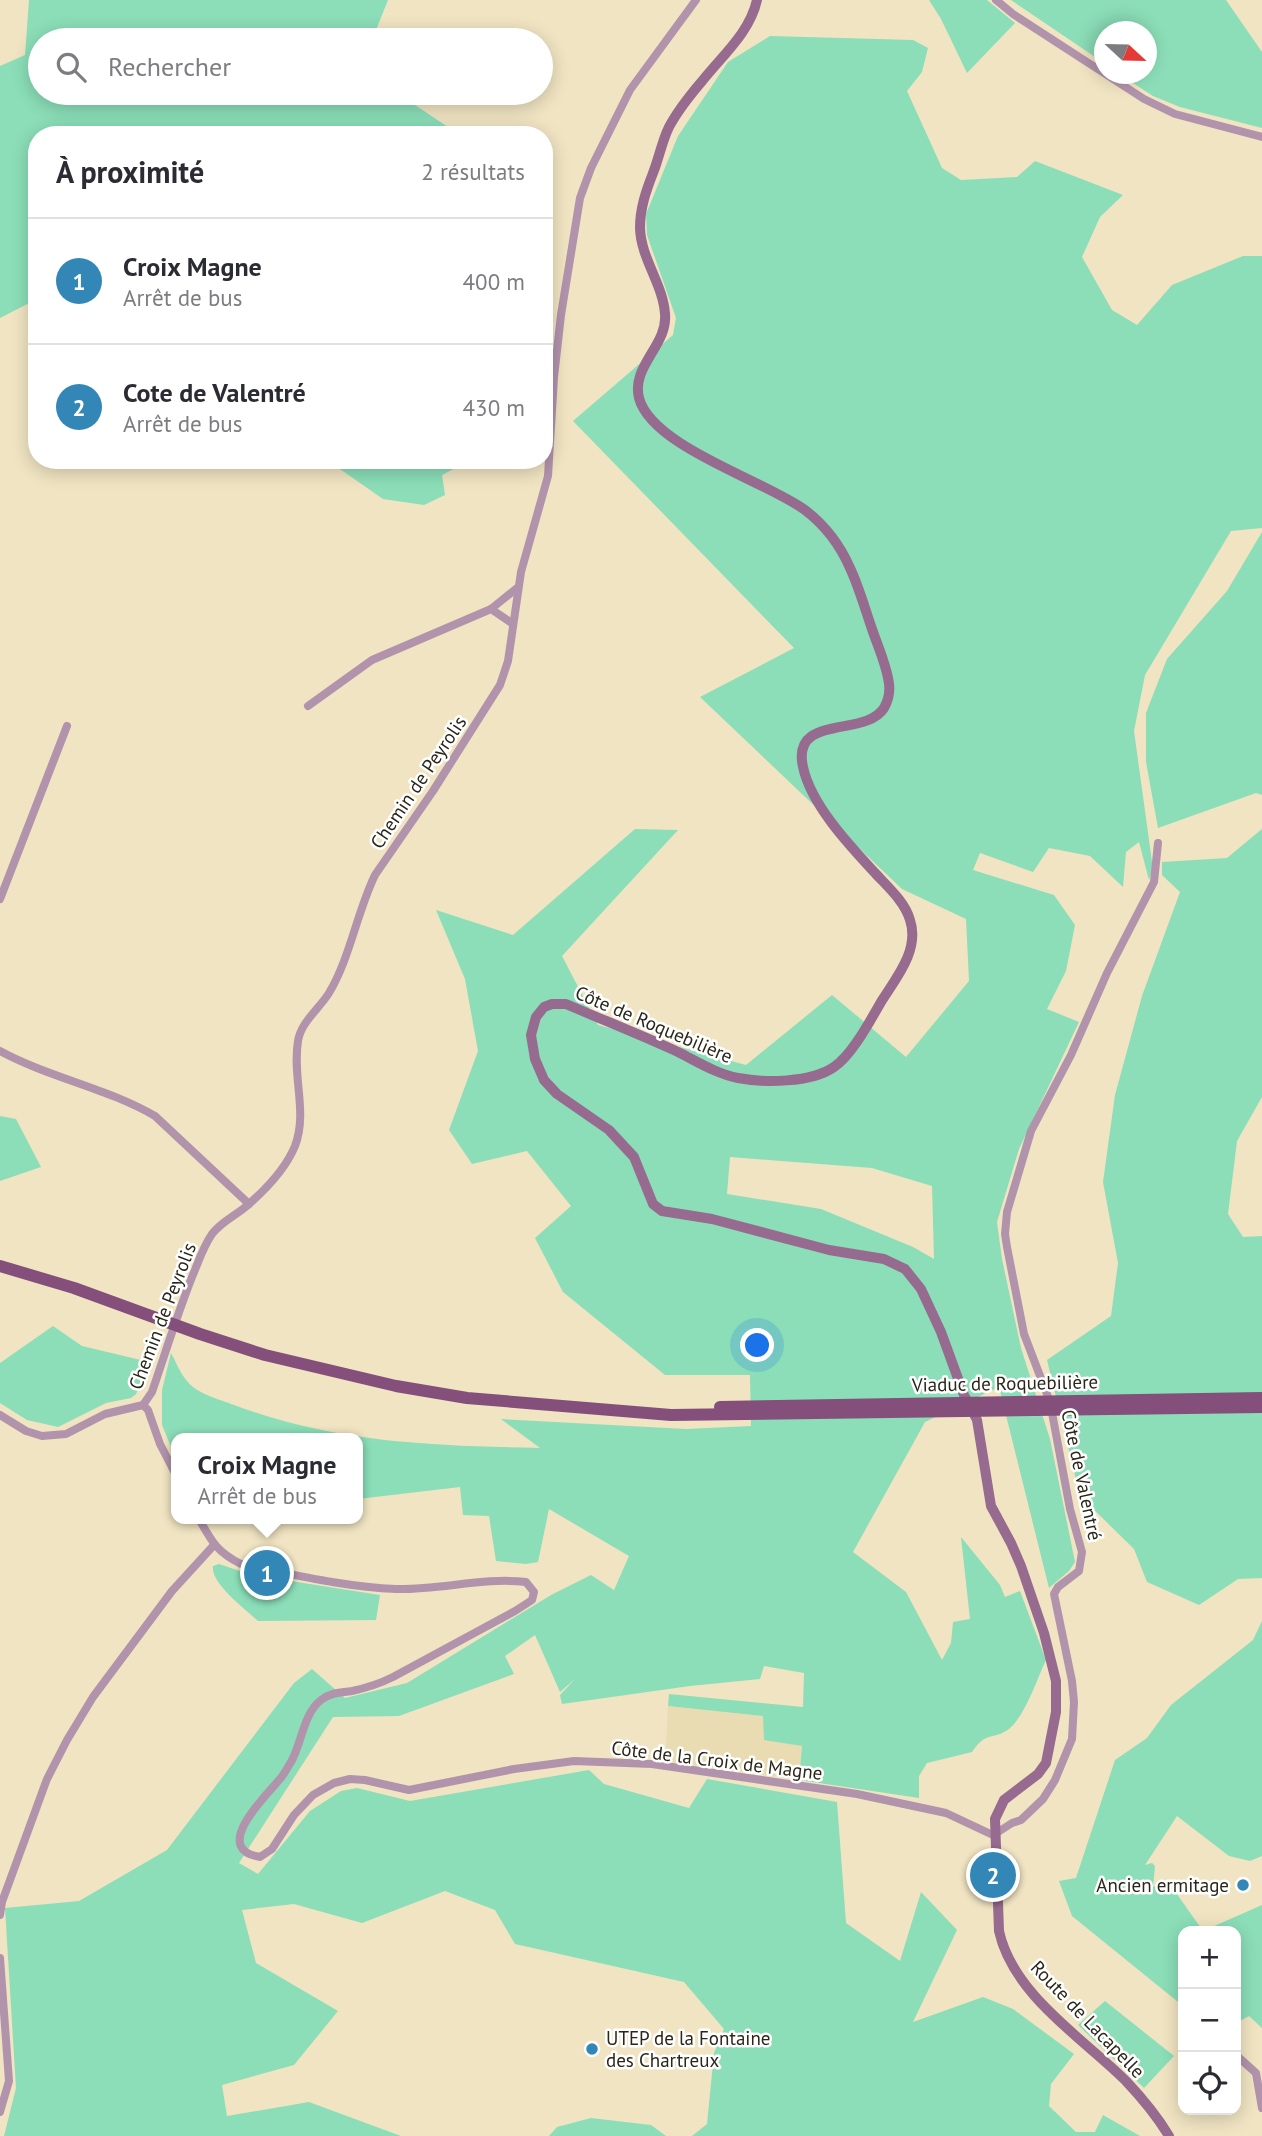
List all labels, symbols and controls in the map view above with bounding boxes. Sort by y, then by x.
north arrow [1094,21,1157,84]
search box [28,28,553,105]
icon: search [52,48,90,86]
text: Rechercher [108,50,231,83]
text: À proximité [56,152,204,191]
text: 2 résultats [421,157,525,186]
text: Croix Magne [123,250,262,283]
text: 1 [72,267,86,296]
text: 400 m [463,267,525,296]
text: Arrêt de bus [123,283,242,312]
text: Cote de Valentré [123,376,306,409]
text: 2 [72,393,86,422]
text: 430 m [463,393,525,422]
text: Arrêt de bus [123,409,242,438]
street label: Chemin de Peyrolis [365,711,471,853]
street label: Côte de Roquebilière [572,980,736,1068]
street label: Chemin de Peyrolis [123,1239,201,1393]
your location [740,1328,774,1362]
street label: Viaduc de Roquebilière [911,1369,1098,1397]
street label: Côte de Valentré [1056,1407,1108,1543]
popup [171,1433,363,1524]
text: Croix Magne [198,1448,336,1481]
text: Arrêt de bus [198,1481,317,1510]
pin: 1 [244,1547,290,1599]
street label: Côte de la Croix de Magne [610,1735,824,1785]
pin: 2 [970,1849,1016,1901]
place label: Ancien ermitage [1096,1873,1229,1897]
marker: Ancien ermitage [1235,1877,1251,1893]
map controls [1178,1926,1241,2115]
button: + [1178,1926,1241,1989]
street label: Route de Lacapelle [1026,1955,1150,2083]
button: − [1178,1989,1241,2052]
place label: UTEP de la Fontaine des Chartreux [606,2026,770,2072]
marker: UTEP de la Fontaine des Chartreux [584,2041,600,2057]
button: locate [1178,2052,1241,2115]

